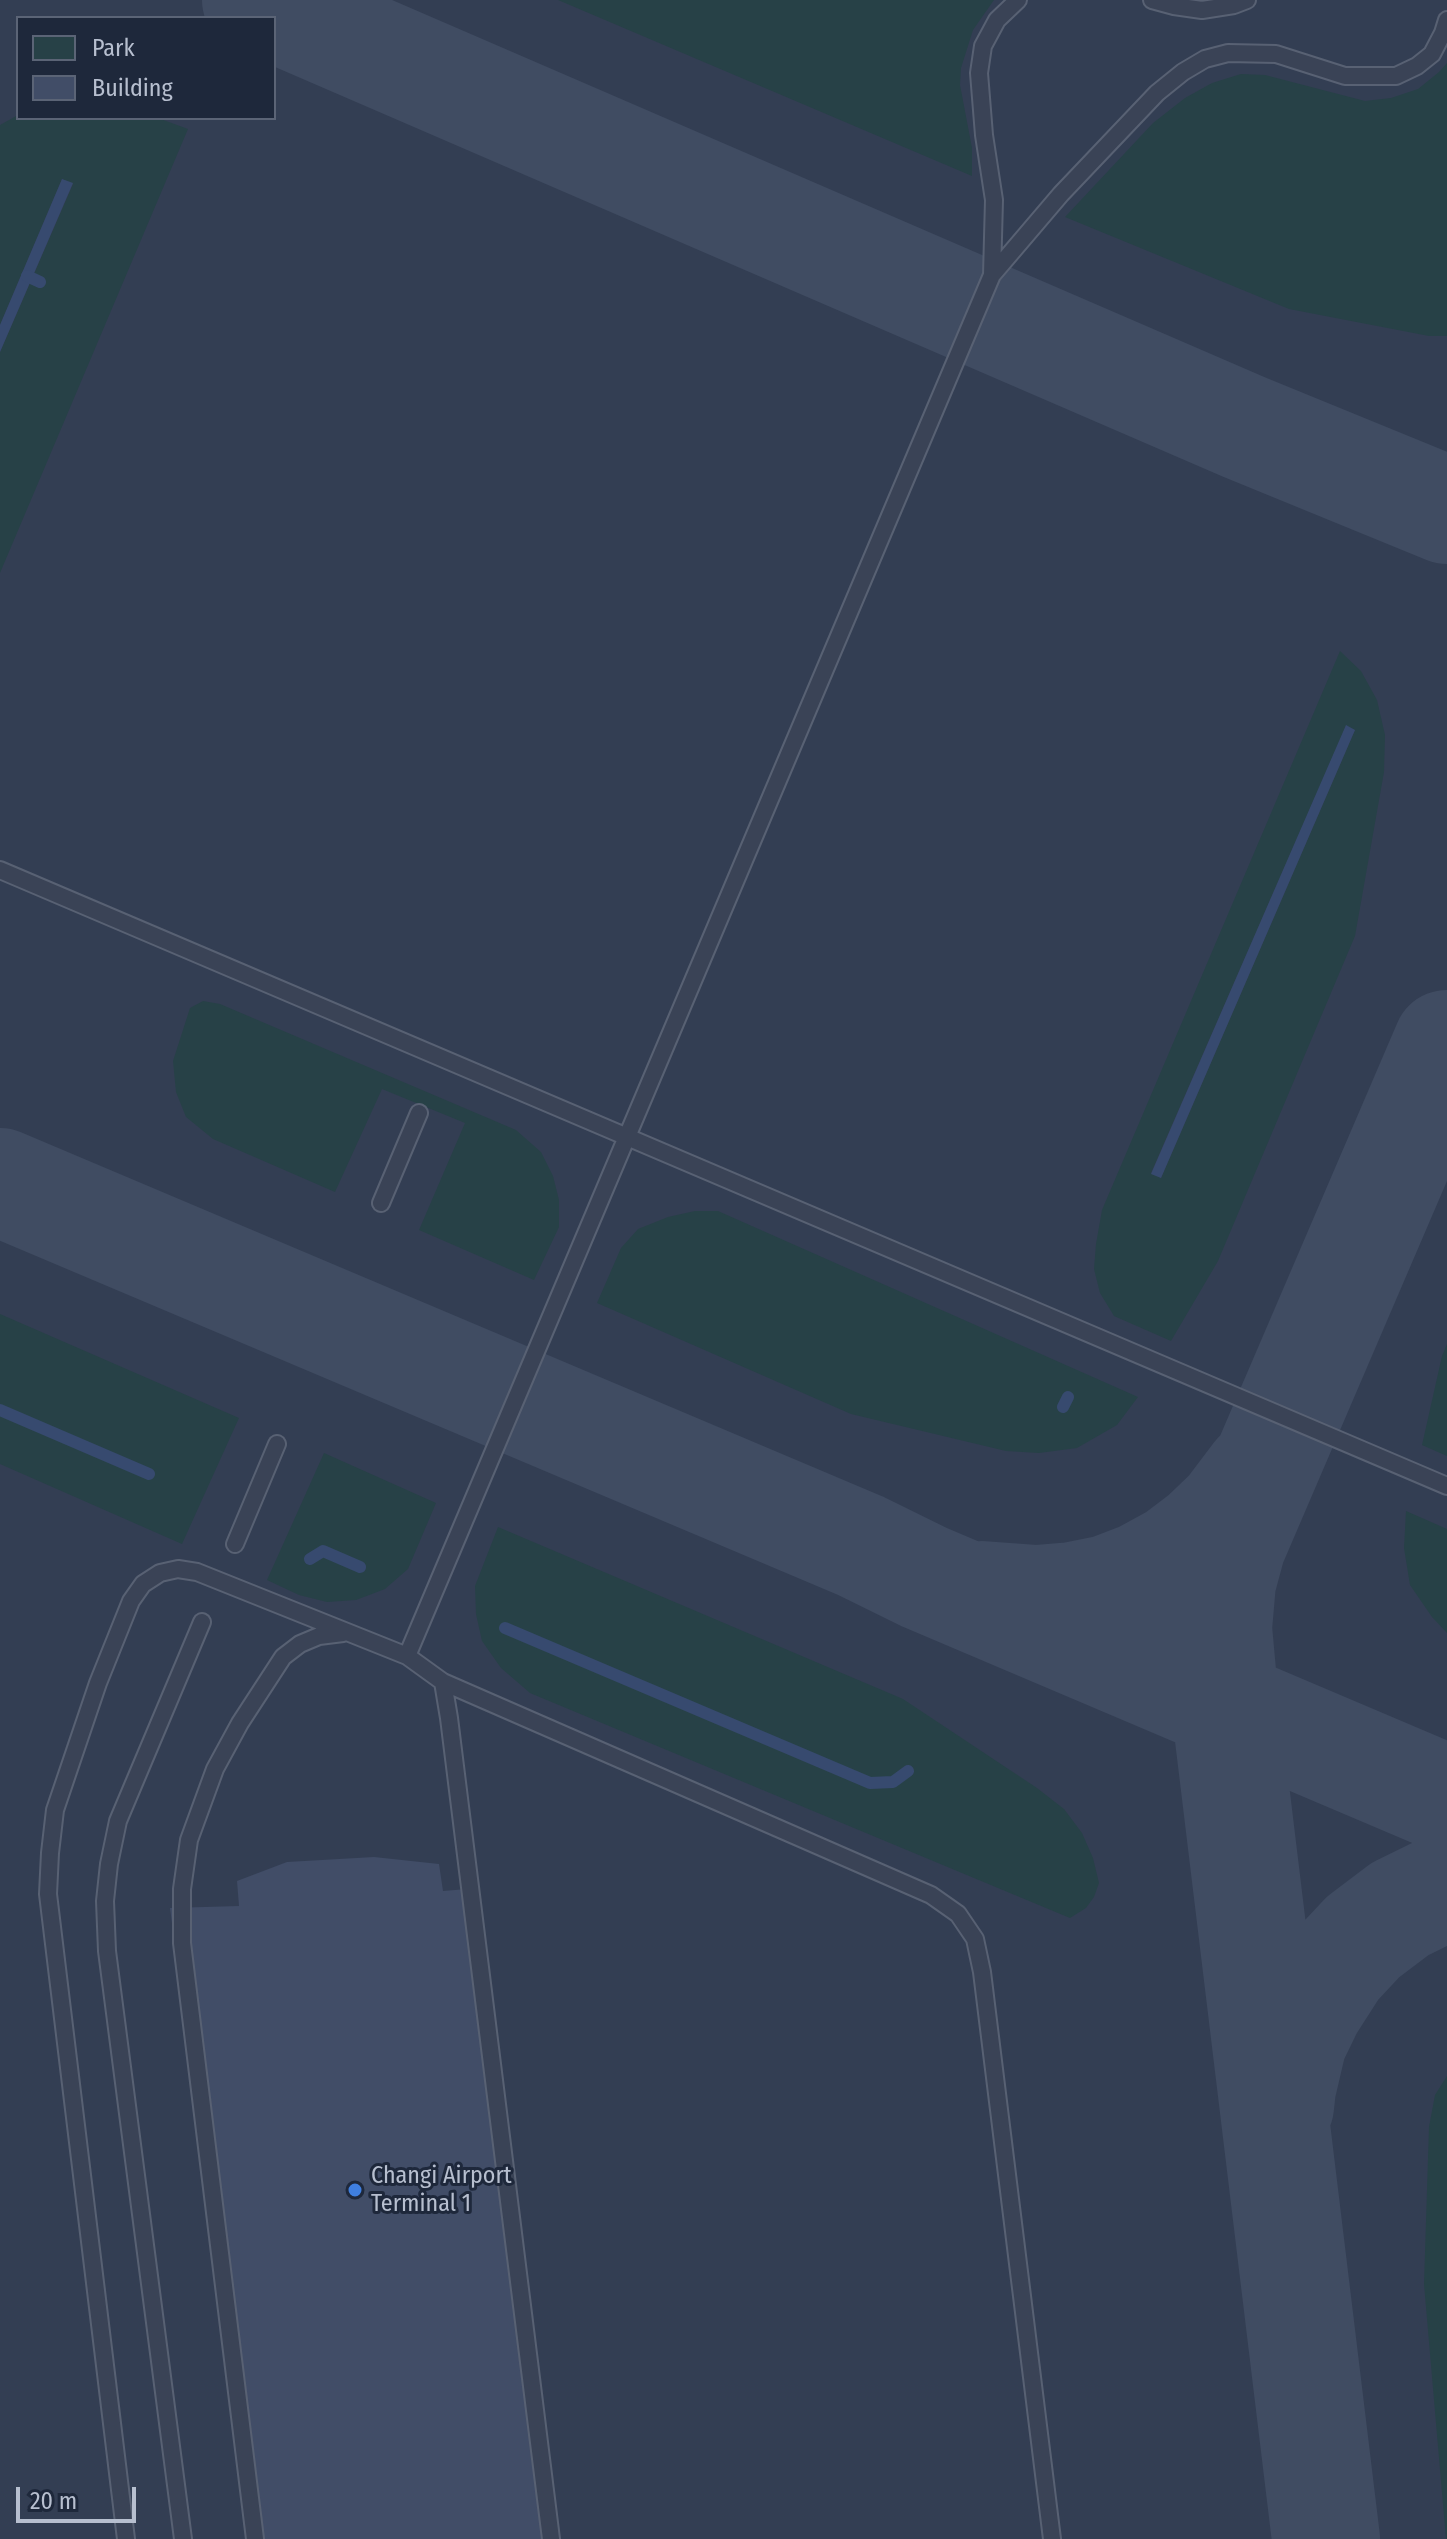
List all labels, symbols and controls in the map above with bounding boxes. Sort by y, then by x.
legend [16,16,276,120]
text: Park [92,34,135,62]
text: Building [92,74,173,102]
place label: Changi Airport Terminal 1 [371,2162,512,2218]
marker: Changi Airport Terminal 1 [346,2181,364,2199]
scale bar [20,2471,140,2521]
text: 20 m [30,2487,77,2515]

